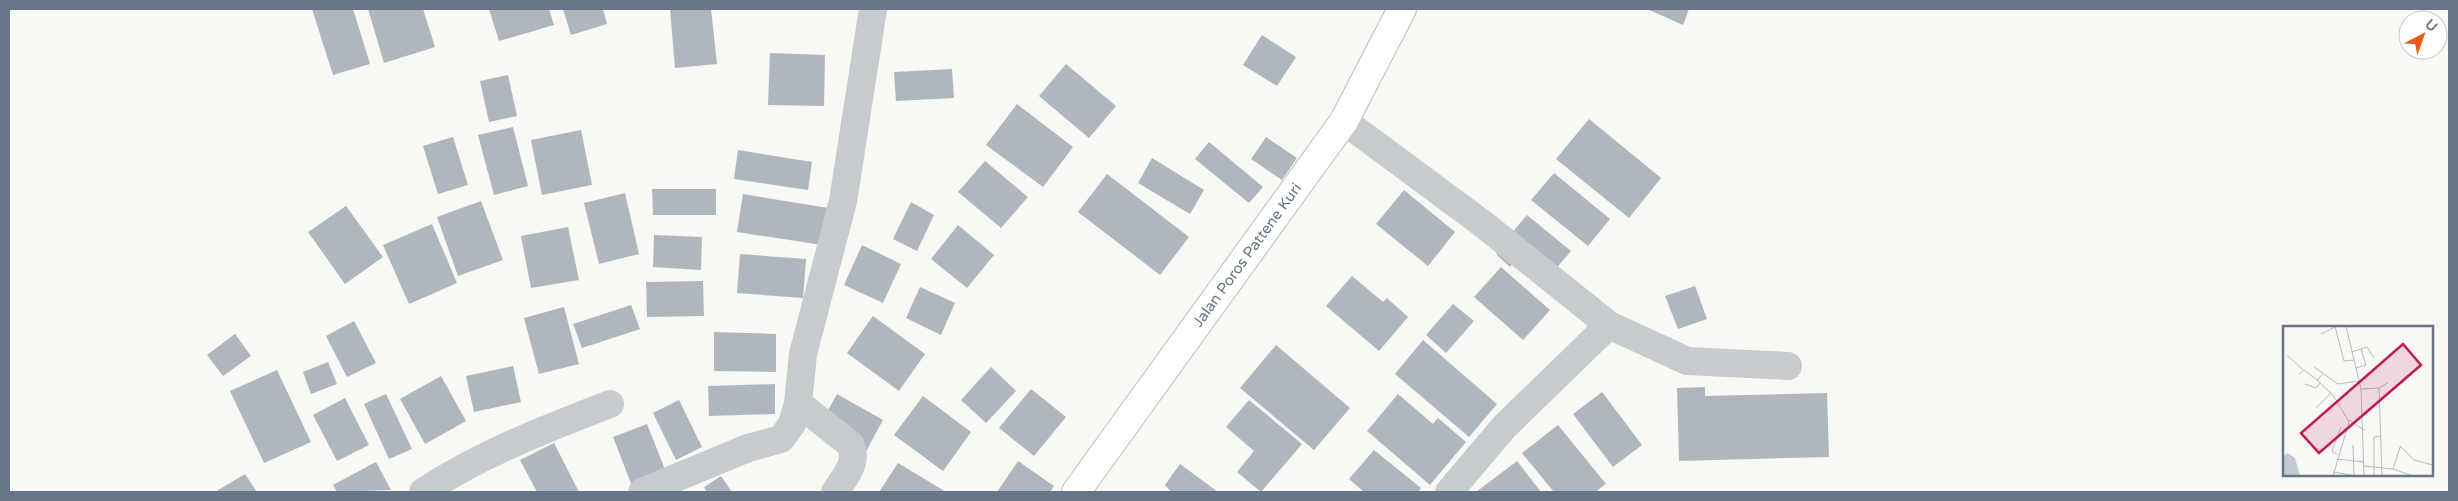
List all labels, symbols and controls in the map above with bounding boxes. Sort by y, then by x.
north arrow [2398,10,2448,60]
text: U [2422,16,2441,35]
street label: Jalan Poros Pattene Kuri [1189,180,1305,330]
inset map [2283,326,2433,476]

